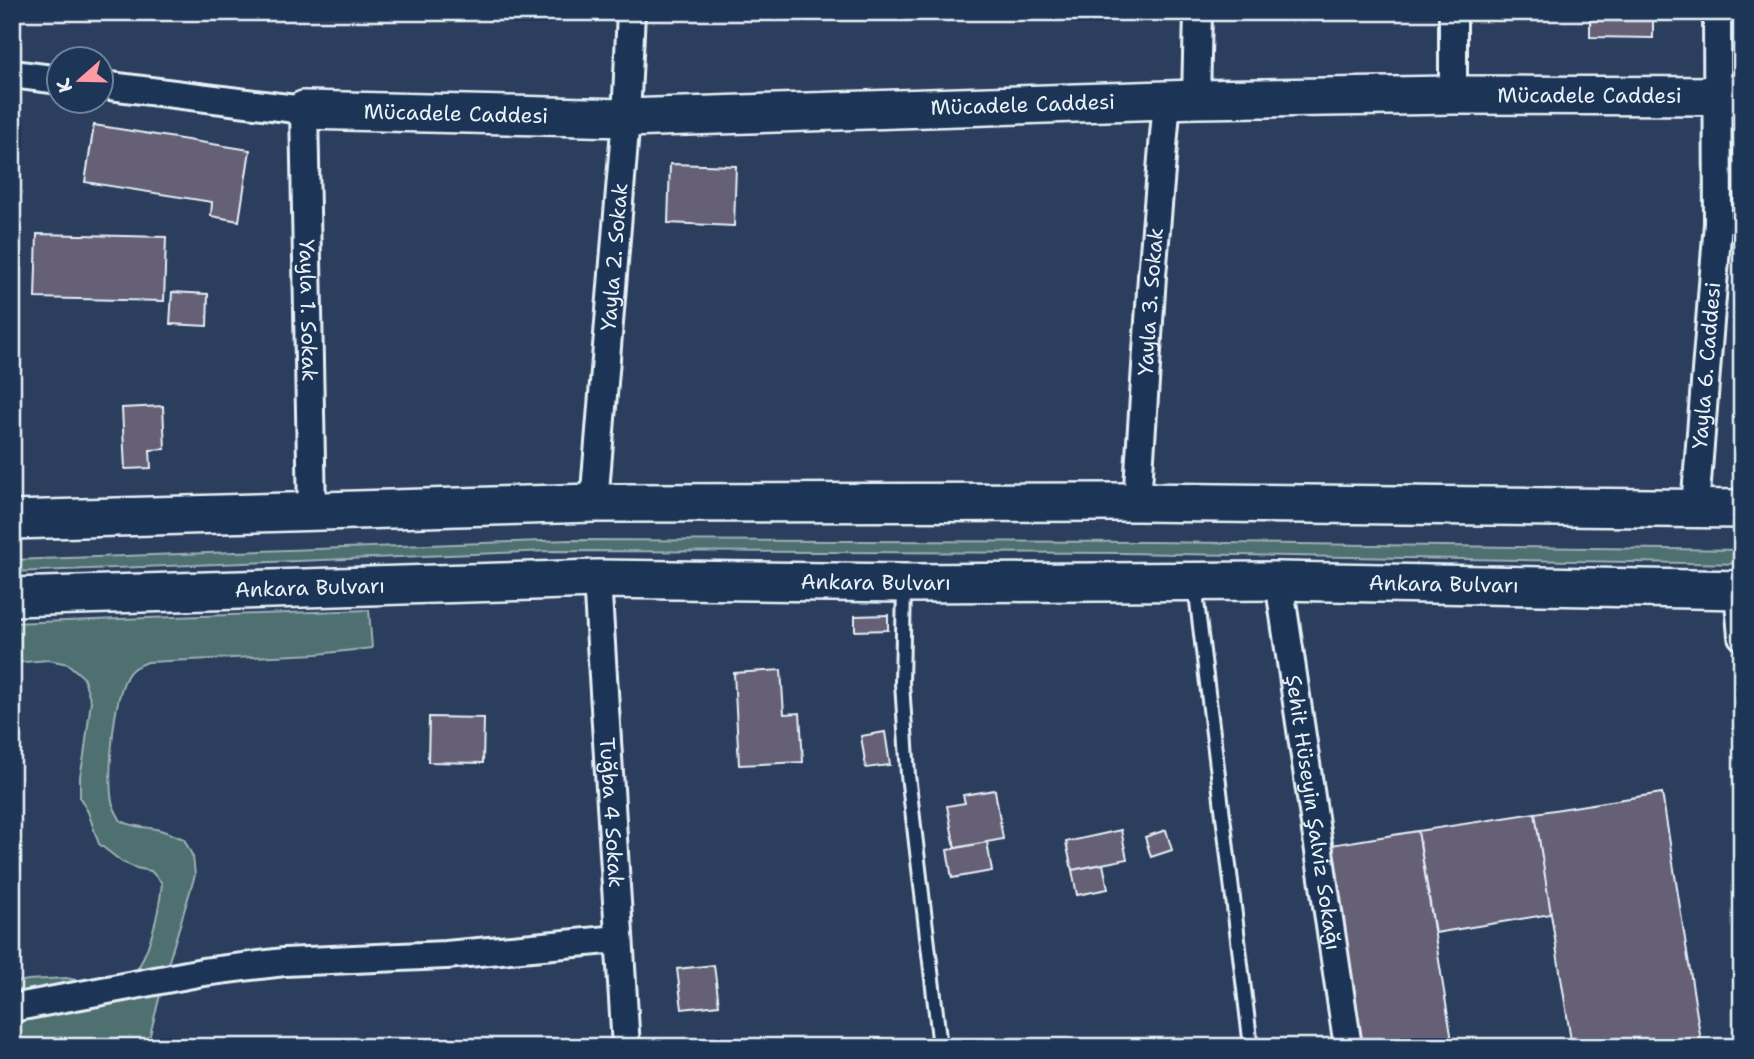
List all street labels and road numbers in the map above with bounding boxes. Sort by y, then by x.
street label: Mücadele Caddesi [1497,81,1682,110]
street label: Mücadele Caddesi [930,88,1115,122]
street label: Mücadele Caddesi [363,97,549,130]
street label: Yayla 2. Sokak [594,182,635,332]
street label: Yayla 3. Sokak [1131,226,1170,376]
street label: Yayla 1. Sokak [293,239,323,382]
street label: Yayla 6. Caddesi [1686,281,1727,450]
street label: Ankara Bulvarı [800,568,951,597]
street label: Ankara Bulvarı [1368,569,1519,600]
street label: Ankara Bulvarı [234,572,385,604]
street label: Şehit Hüseyin Şalviz Sokağı [1279,673,1347,952]
street label: Tuğba 4 Sokak [593,737,630,889]

